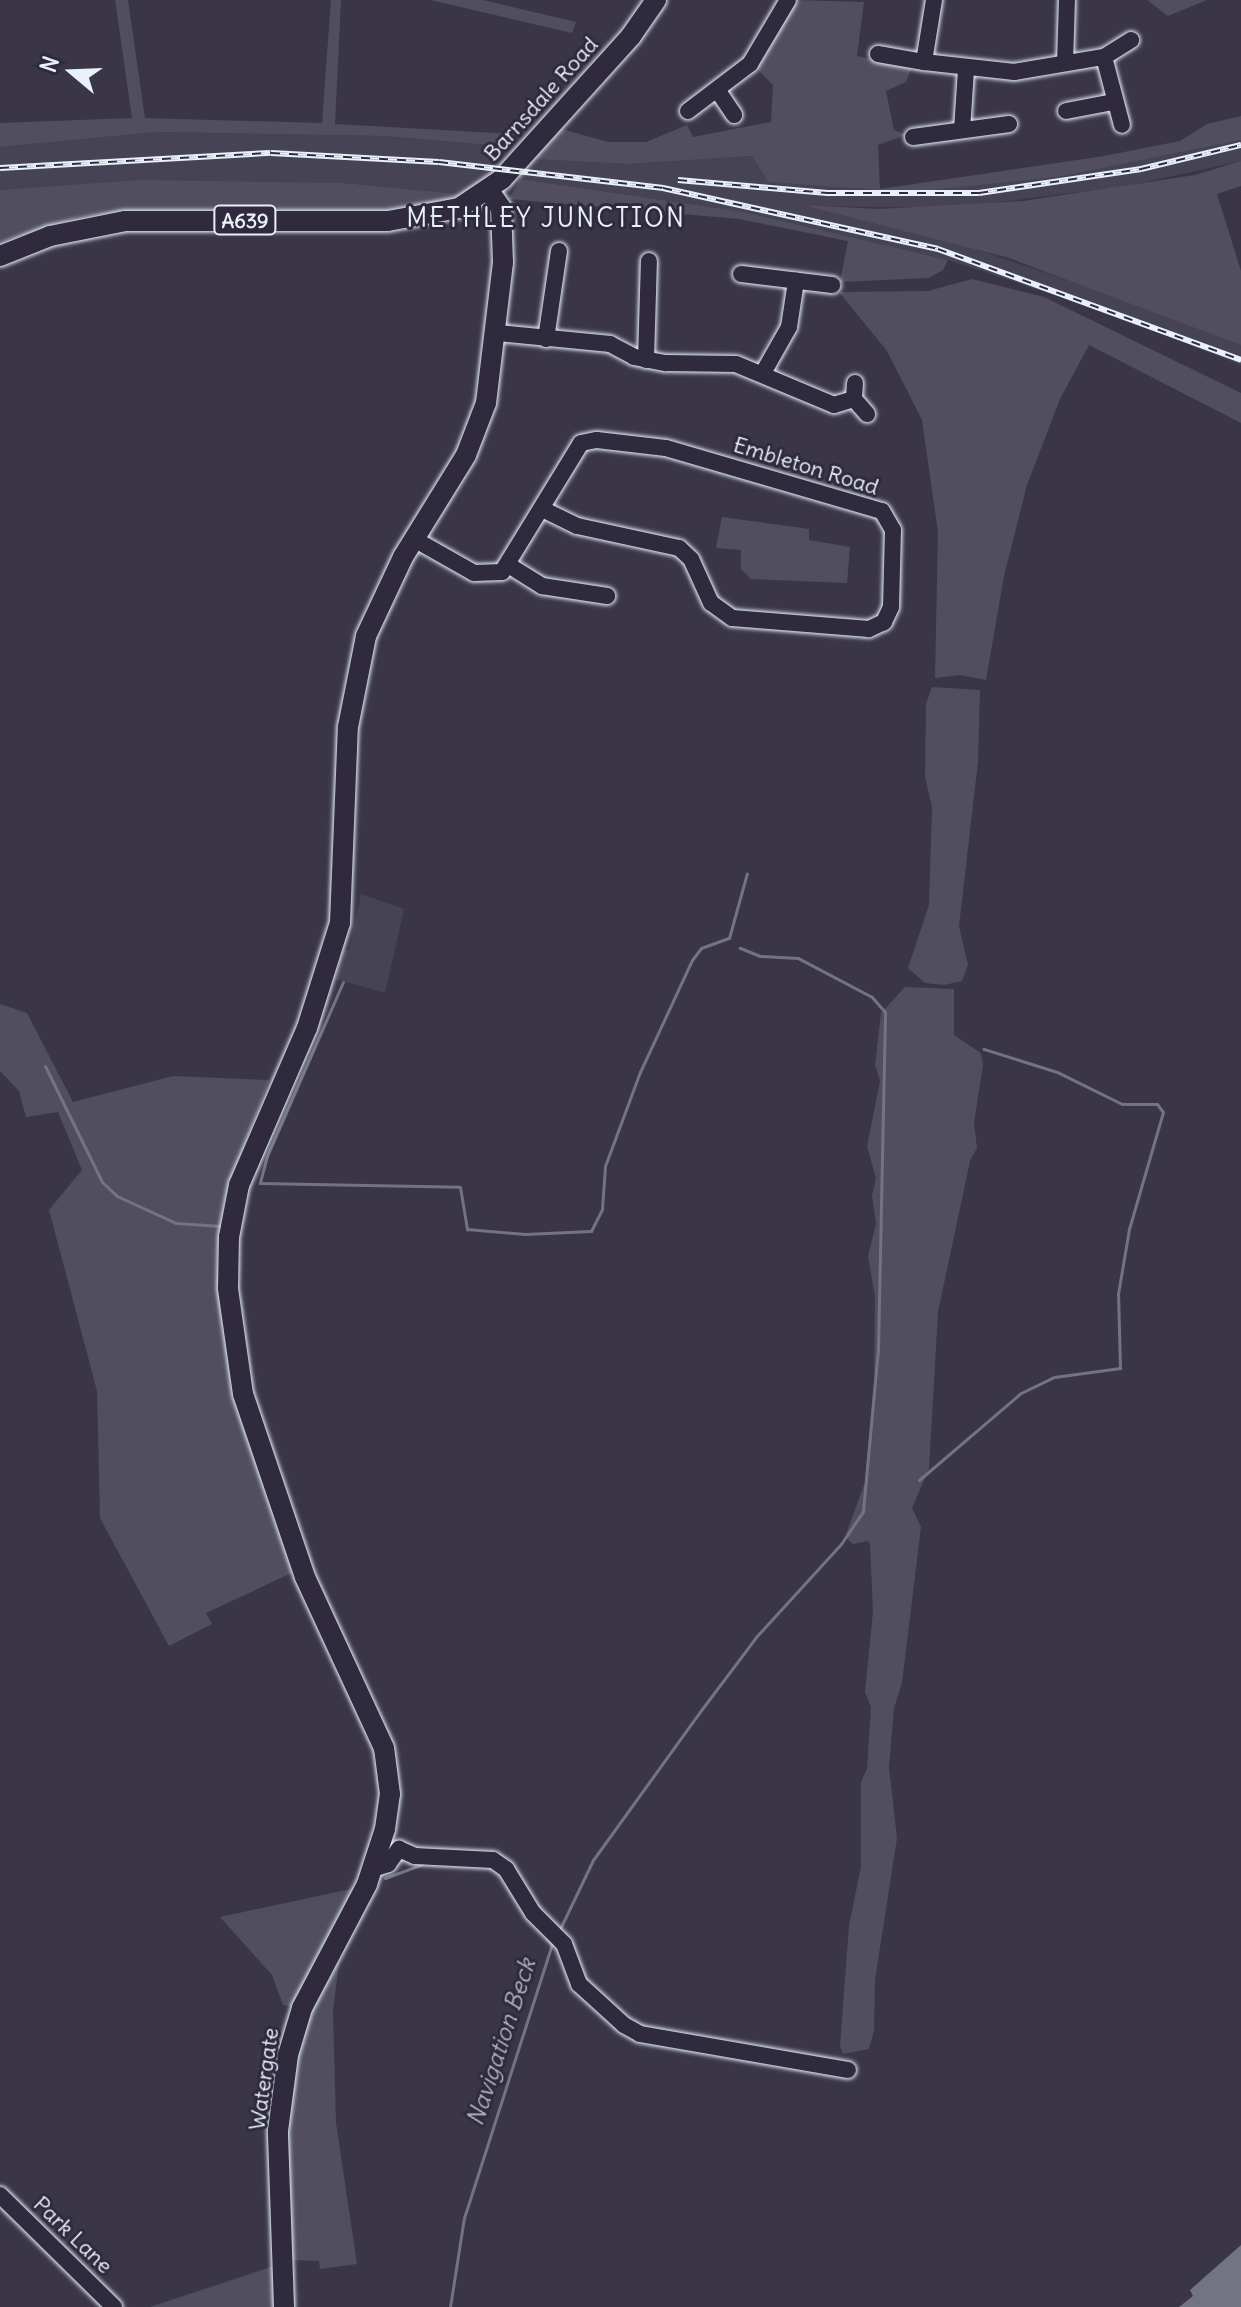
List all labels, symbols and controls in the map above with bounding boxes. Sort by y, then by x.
north arrow [32,32,112,112]
street label: Barnsdale Road [478,32,604,166]
text: N [34,52,65,76]
district label: METHLEY JUNCTION [406,202,686,234]
road number: A639 [213,204,277,236]
street label: Embleton Road [730,431,882,501]
water label: Navigation Beck [460,1955,542,2129]
street label: Watergate [244,2026,284,2132]
street label: Park Lane [28,2191,118,2279]

